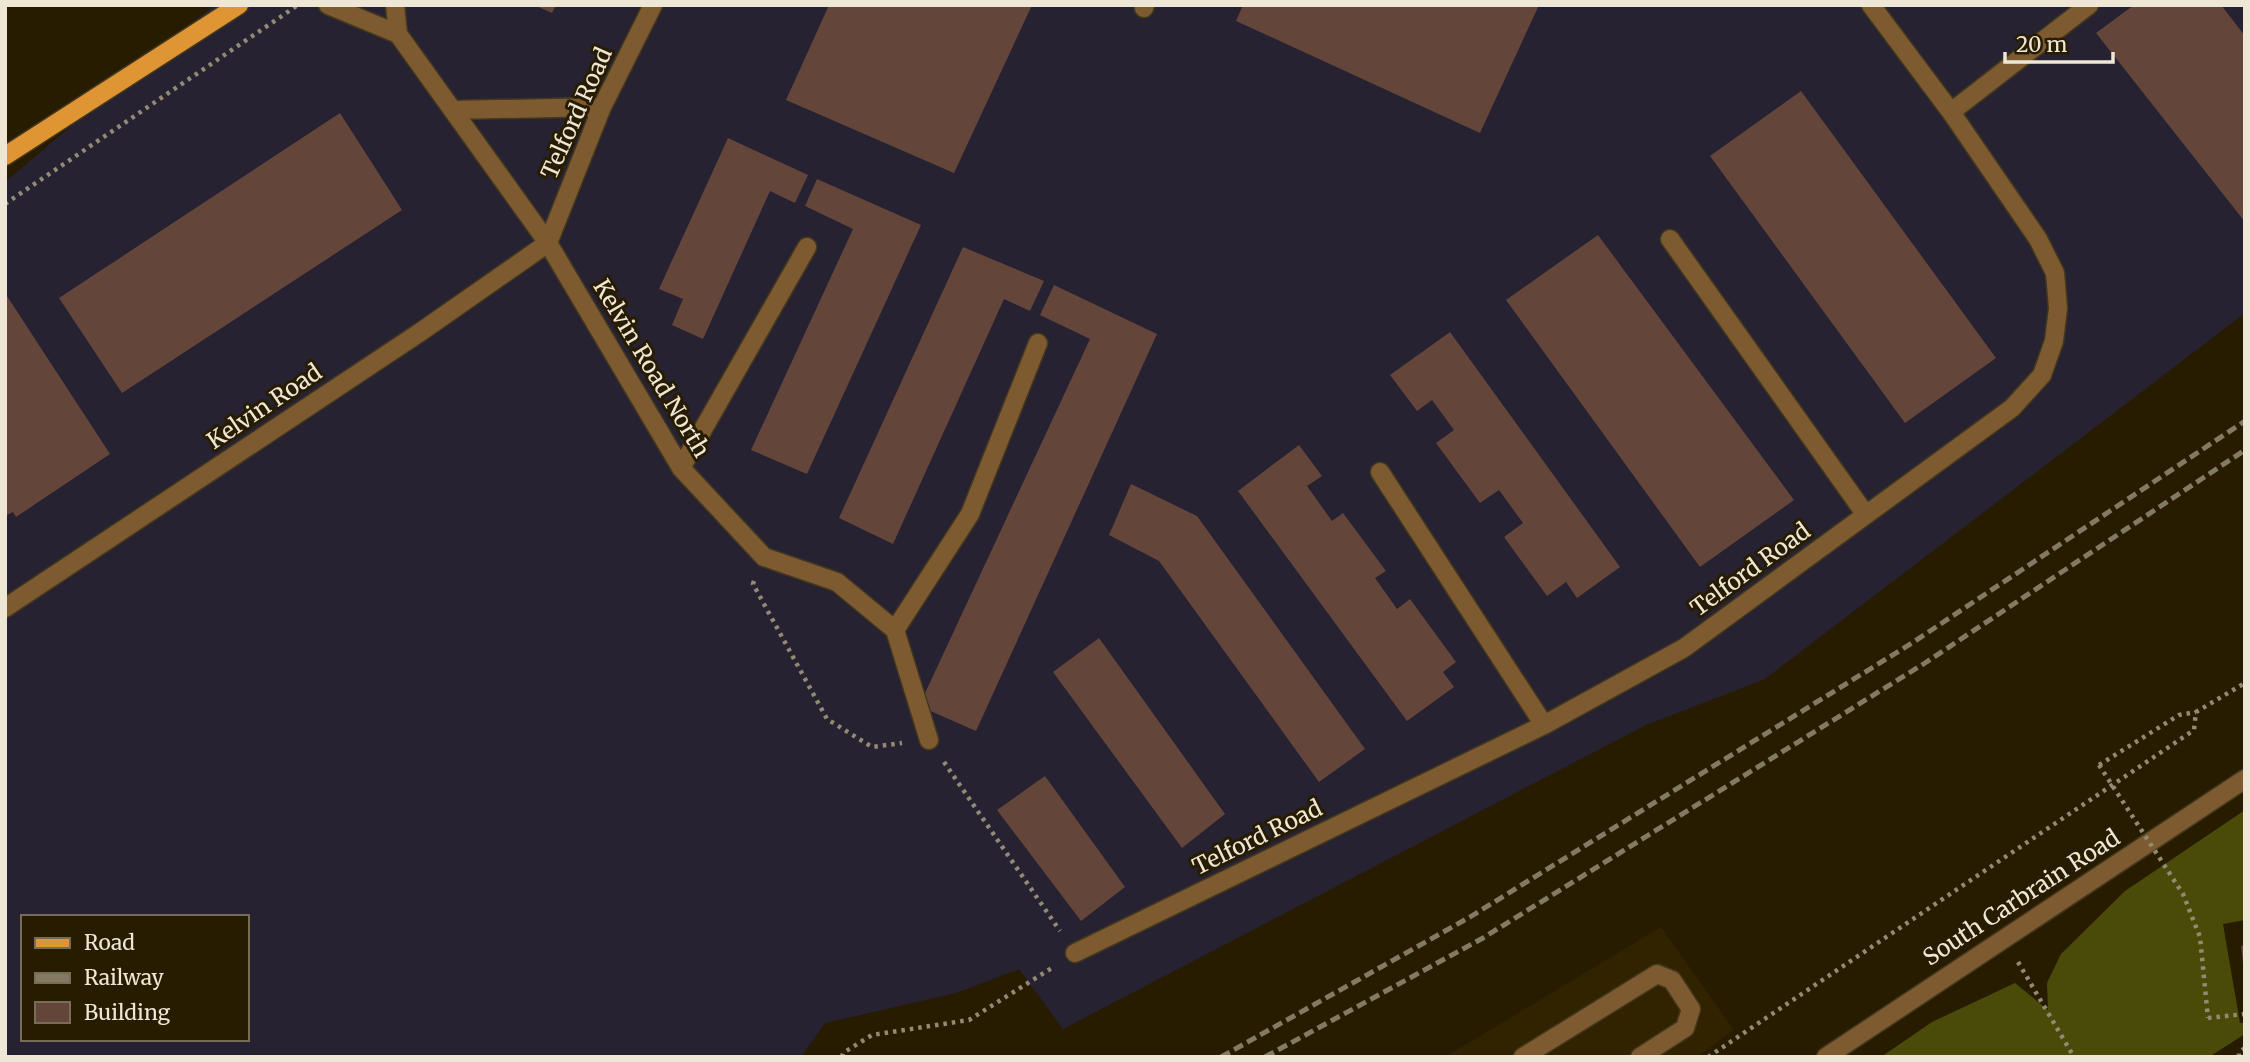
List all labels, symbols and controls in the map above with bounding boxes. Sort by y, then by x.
scale bar [2005,21,2114,65]
text: 20 m [2016,31,2068,58]
street label: Telford Road [534,43,618,183]
street label: Kelvin Road North [587,274,717,462]
street label: Kelvin Road [201,357,327,455]
street label: Telford Road [1685,516,1816,622]
street label: Telford Road [1187,793,1327,881]
street label: South Carbrain Road [1917,822,2125,971]
legend [21,915,248,1041]
text: Road [84,929,135,956]
text: Railway [84,964,165,991]
text: Building [84,999,171,1026]

